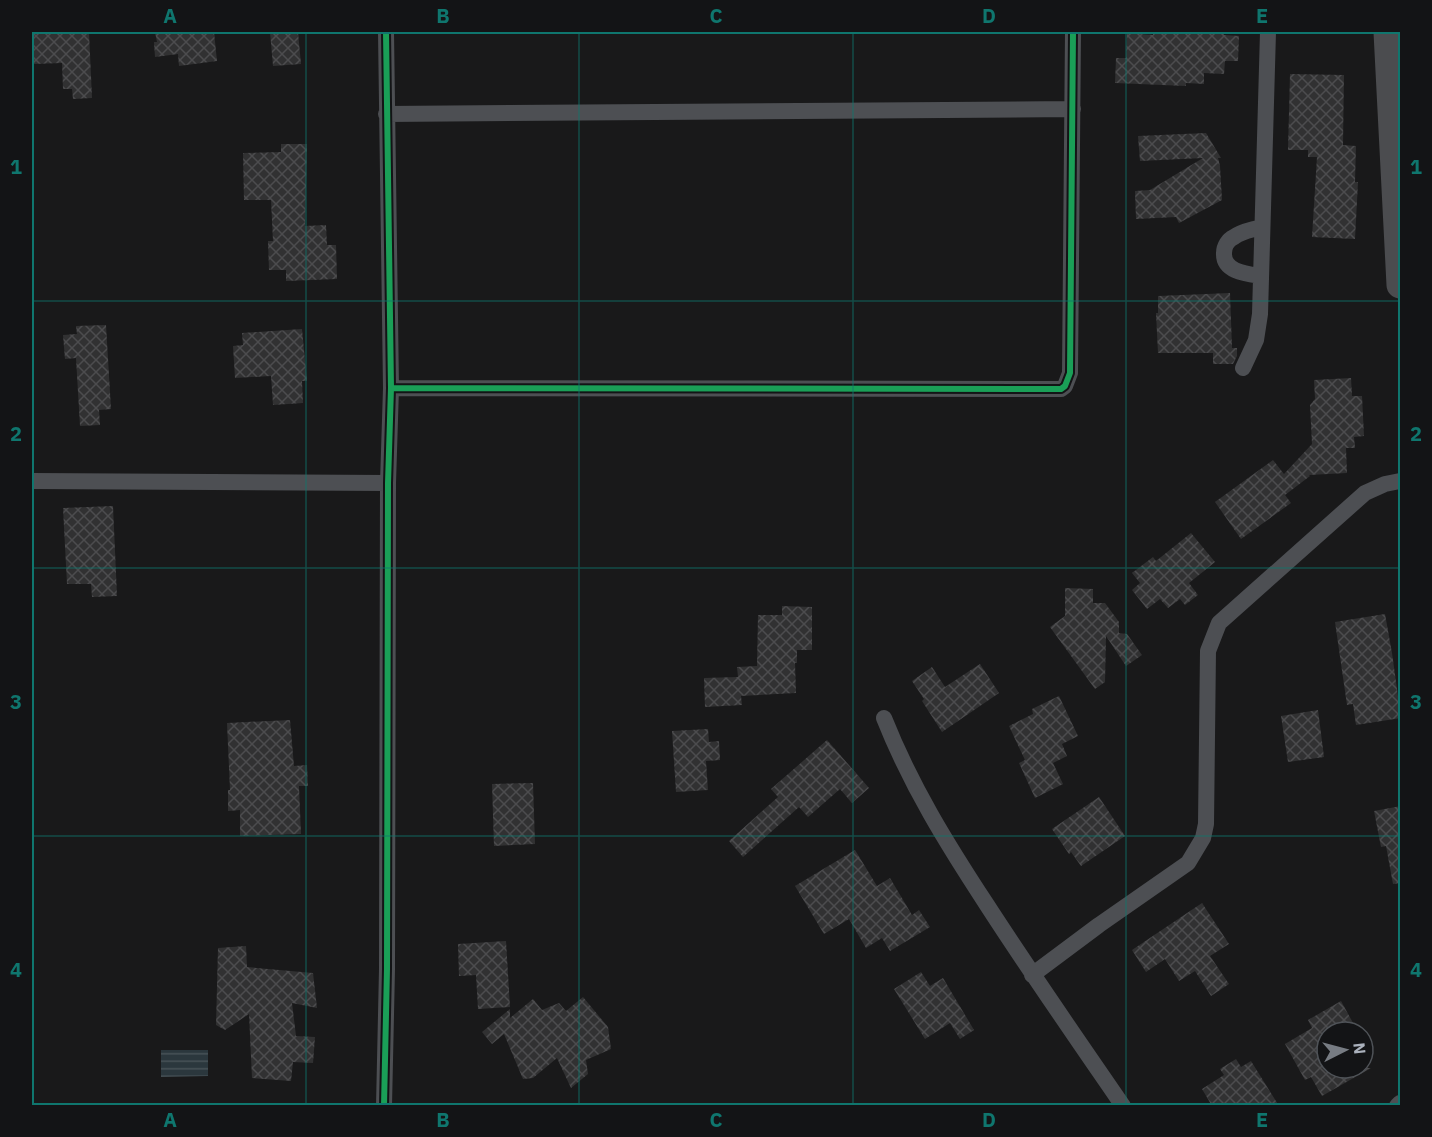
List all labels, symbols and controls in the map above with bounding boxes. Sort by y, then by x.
text: A [163,2,177,29]
text: B [436,2,450,29]
text: C [709,2,723,29]
text: D [982,2,996,29]
text: E [1256,2,1268,29]
text: 1 [10,153,22,180]
text: 1 [1410,153,1422,180]
text: 2 [10,420,22,447]
text: 2 [1410,420,1422,447]
text: 3 [10,688,22,715]
text: 3 [1410,688,1422,715]
text: 4 [10,956,22,983]
text: 4 [1410,956,1422,983]
north arrow [1315,1020,1375,1080]
text: N [1349,1042,1370,1055]
text: A [163,1106,177,1133]
text: B [436,1106,450,1133]
text: C [709,1106,723,1133]
text: D [982,1106,996,1133]
text: E [1256,1106,1268,1133]

